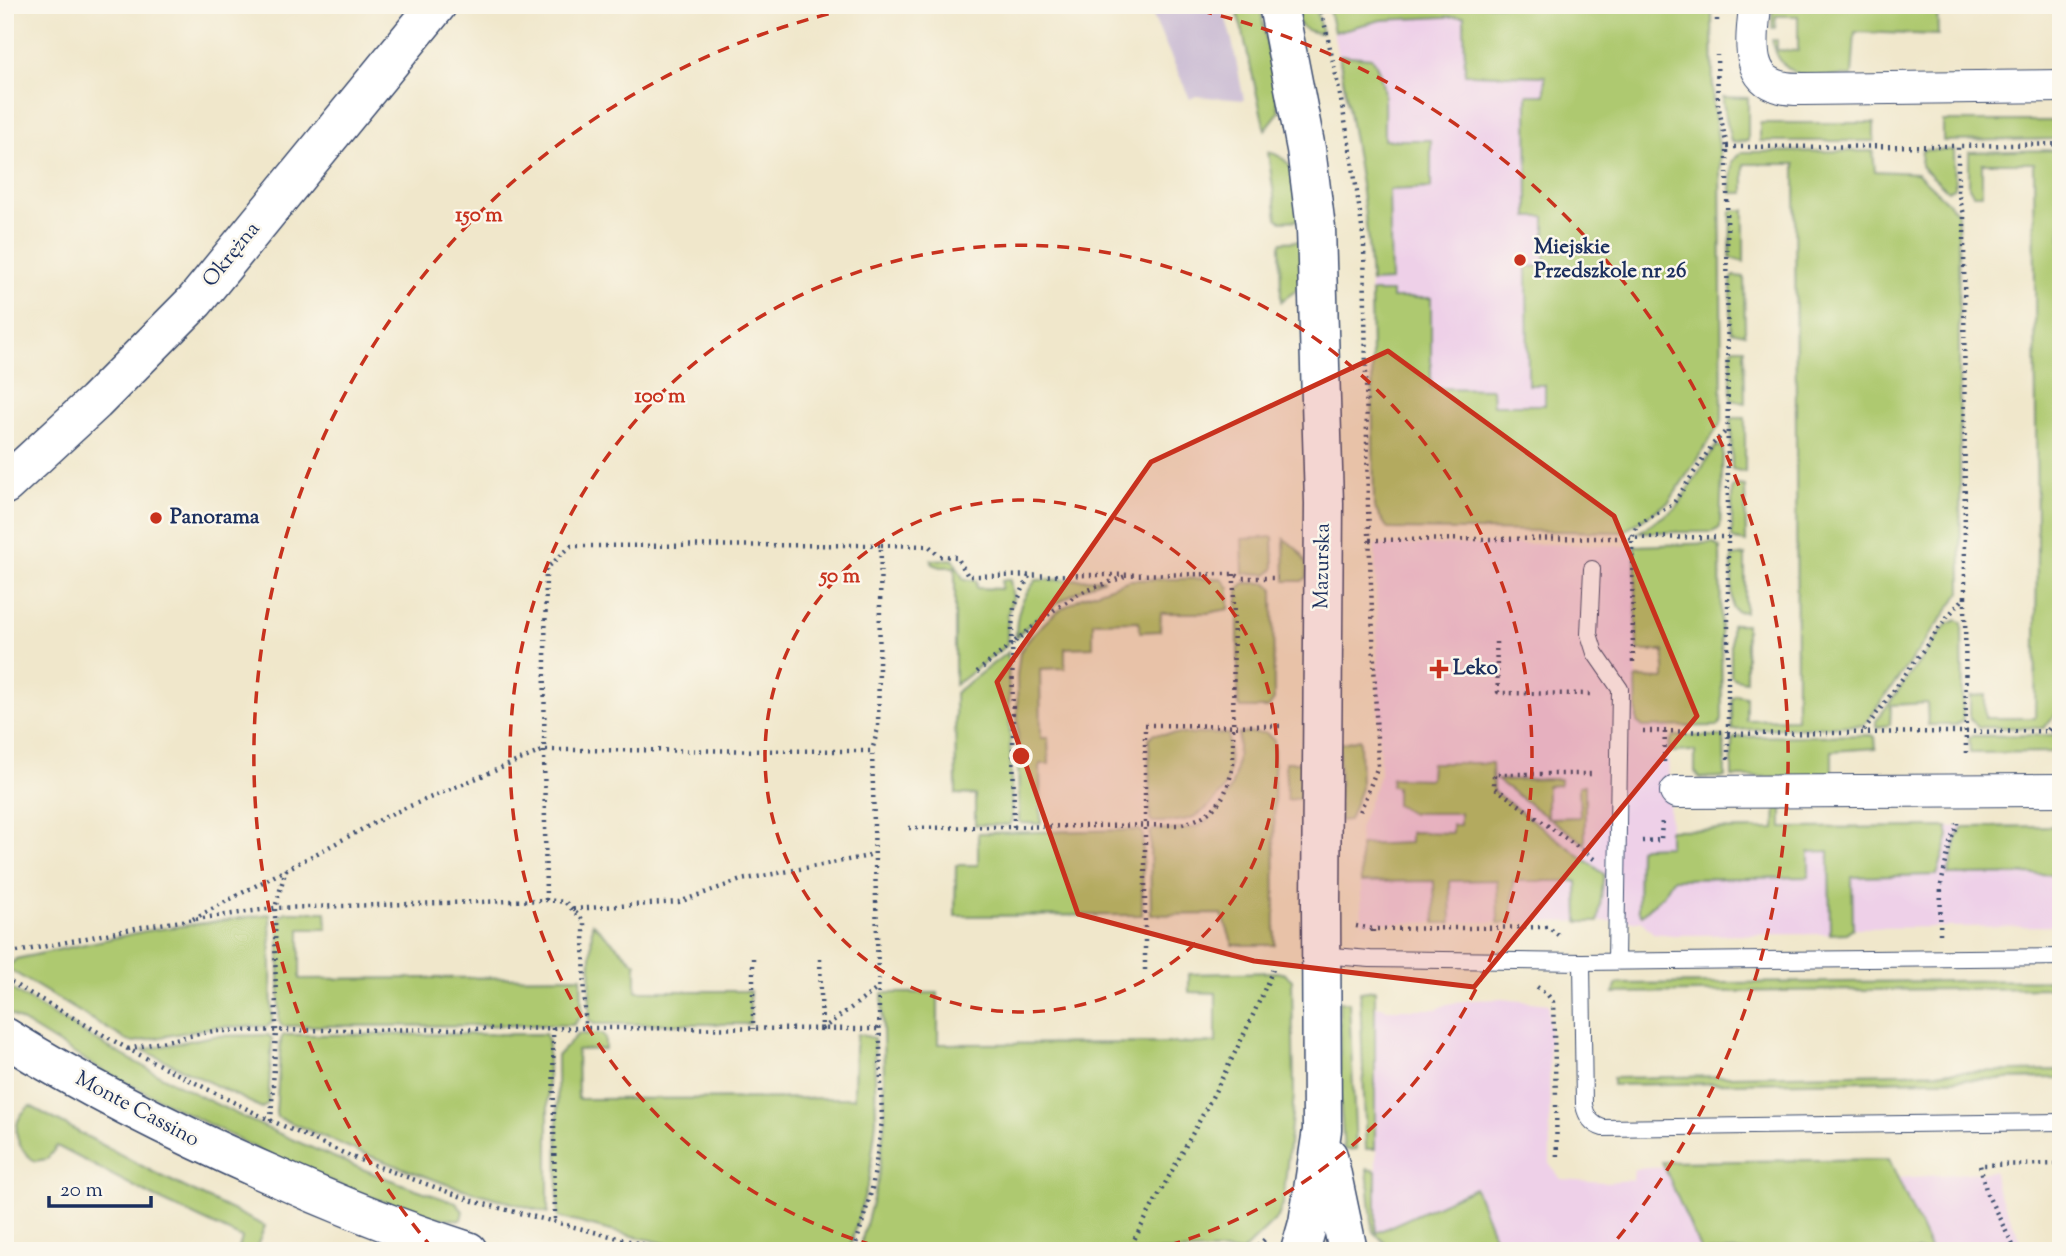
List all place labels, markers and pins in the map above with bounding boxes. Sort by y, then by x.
place label: Miejskie Przedszkole nr 26 [1534,233,1686,287]
marker: Miejskie Przedszkole nr 26 [1512,252,1528,268]
place label: Panorama [170,503,260,533]
marker: Panorama [148,510,164,526]
place label: Leko [1453,654,1498,684]
marker: Leko [1431,661,1447,677]
centre of rings [1009,744,1033,768]

